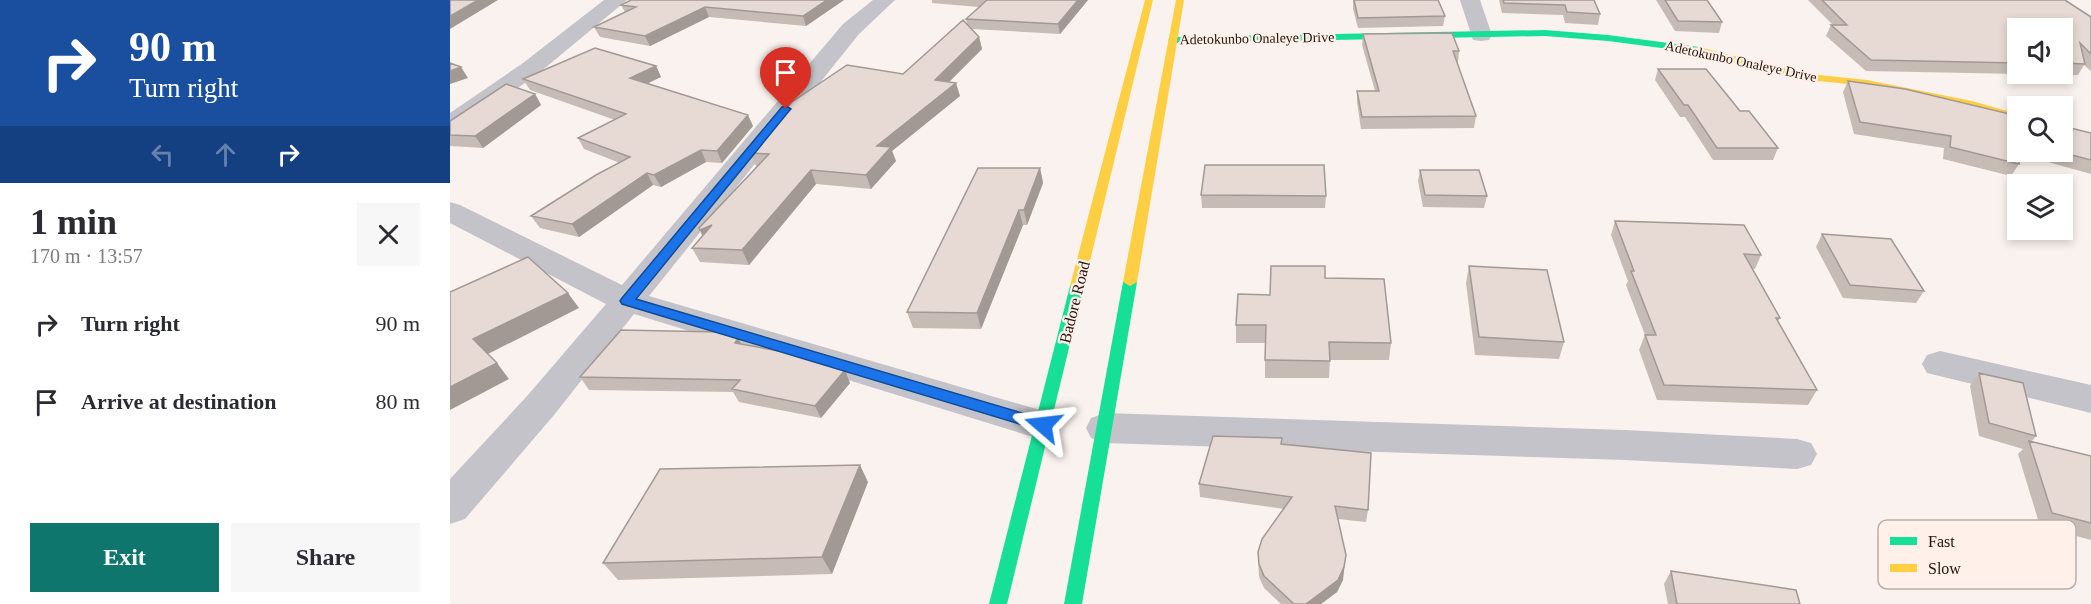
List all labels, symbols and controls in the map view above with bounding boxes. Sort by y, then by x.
map controls [2007,18,2073,240]
button: sound [2007,18,2073,84]
icon: right [30,24,108,102]
text: 90 m [129,24,217,70]
street label: Adetokunbo Onaleye Drive [1180,30,1334,47]
street label: Adetokunbo Onaleye Drive [1664,38,1818,85]
pin [760,47,811,109]
icon: arrive [769,56,802,89]
text: Turn right [129,73,238,103]
button: search [2007,96,2073,162]
icon: left [146,138,179,171]
icon: ahead [209,138,242,171]
icon: right [272,138,305,171]
button: layers [2007,174,2073,240]
text: 1 min [30,202,117,242]
button: close [357,203,420,266]
text: 170 m · 13:57 [30,245,143,267]
street label: Badore Road [1056,259,1093,345]
icon: right [30,308,63,341]
text: Turn right [81,311,180,336]
text: 90 m [375,311,420,336]
icon: arrive [30,386,63,419]
text: Arrive at destination [81,389,277,414]
text: 80 m [375,389,420,414]
position arrow [1011,393,1075,457]
legend [1878,520,2076,589]
button: Exit [30,523,219,592]
button: Share [231,523,420,592]
text: Fast [1928,533,1955,550]
text: Slow [1928,560,1961,577]

